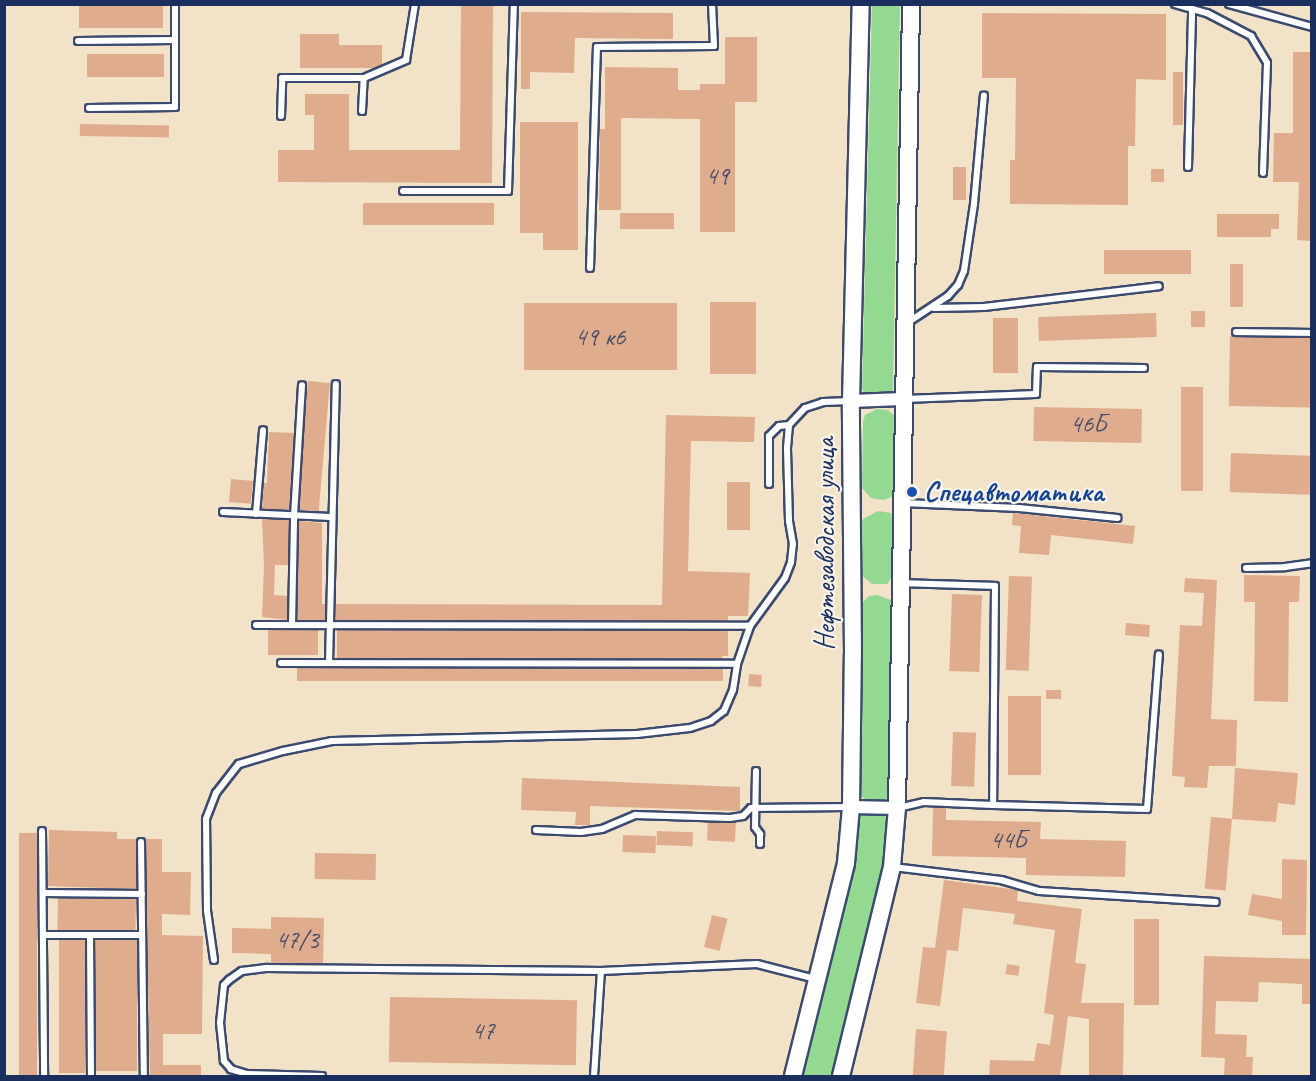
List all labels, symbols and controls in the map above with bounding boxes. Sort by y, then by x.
house number: 49 [705,160,729,192]
house number: 49 к6 [575,321,625,353]
house number: 46Б [1070,408,1106,440]
street label: Нефтезаводская улица [808,437,842,651]
place label: Спецавтоматика [924,475,1104,509]
marker: Спецавтоматика [905,485,919,499]
house number: 44Б [990,824,1026,856]
house number: 47/3 [275,924,319,956]
house number: 47 [471,1015,495,1047]

